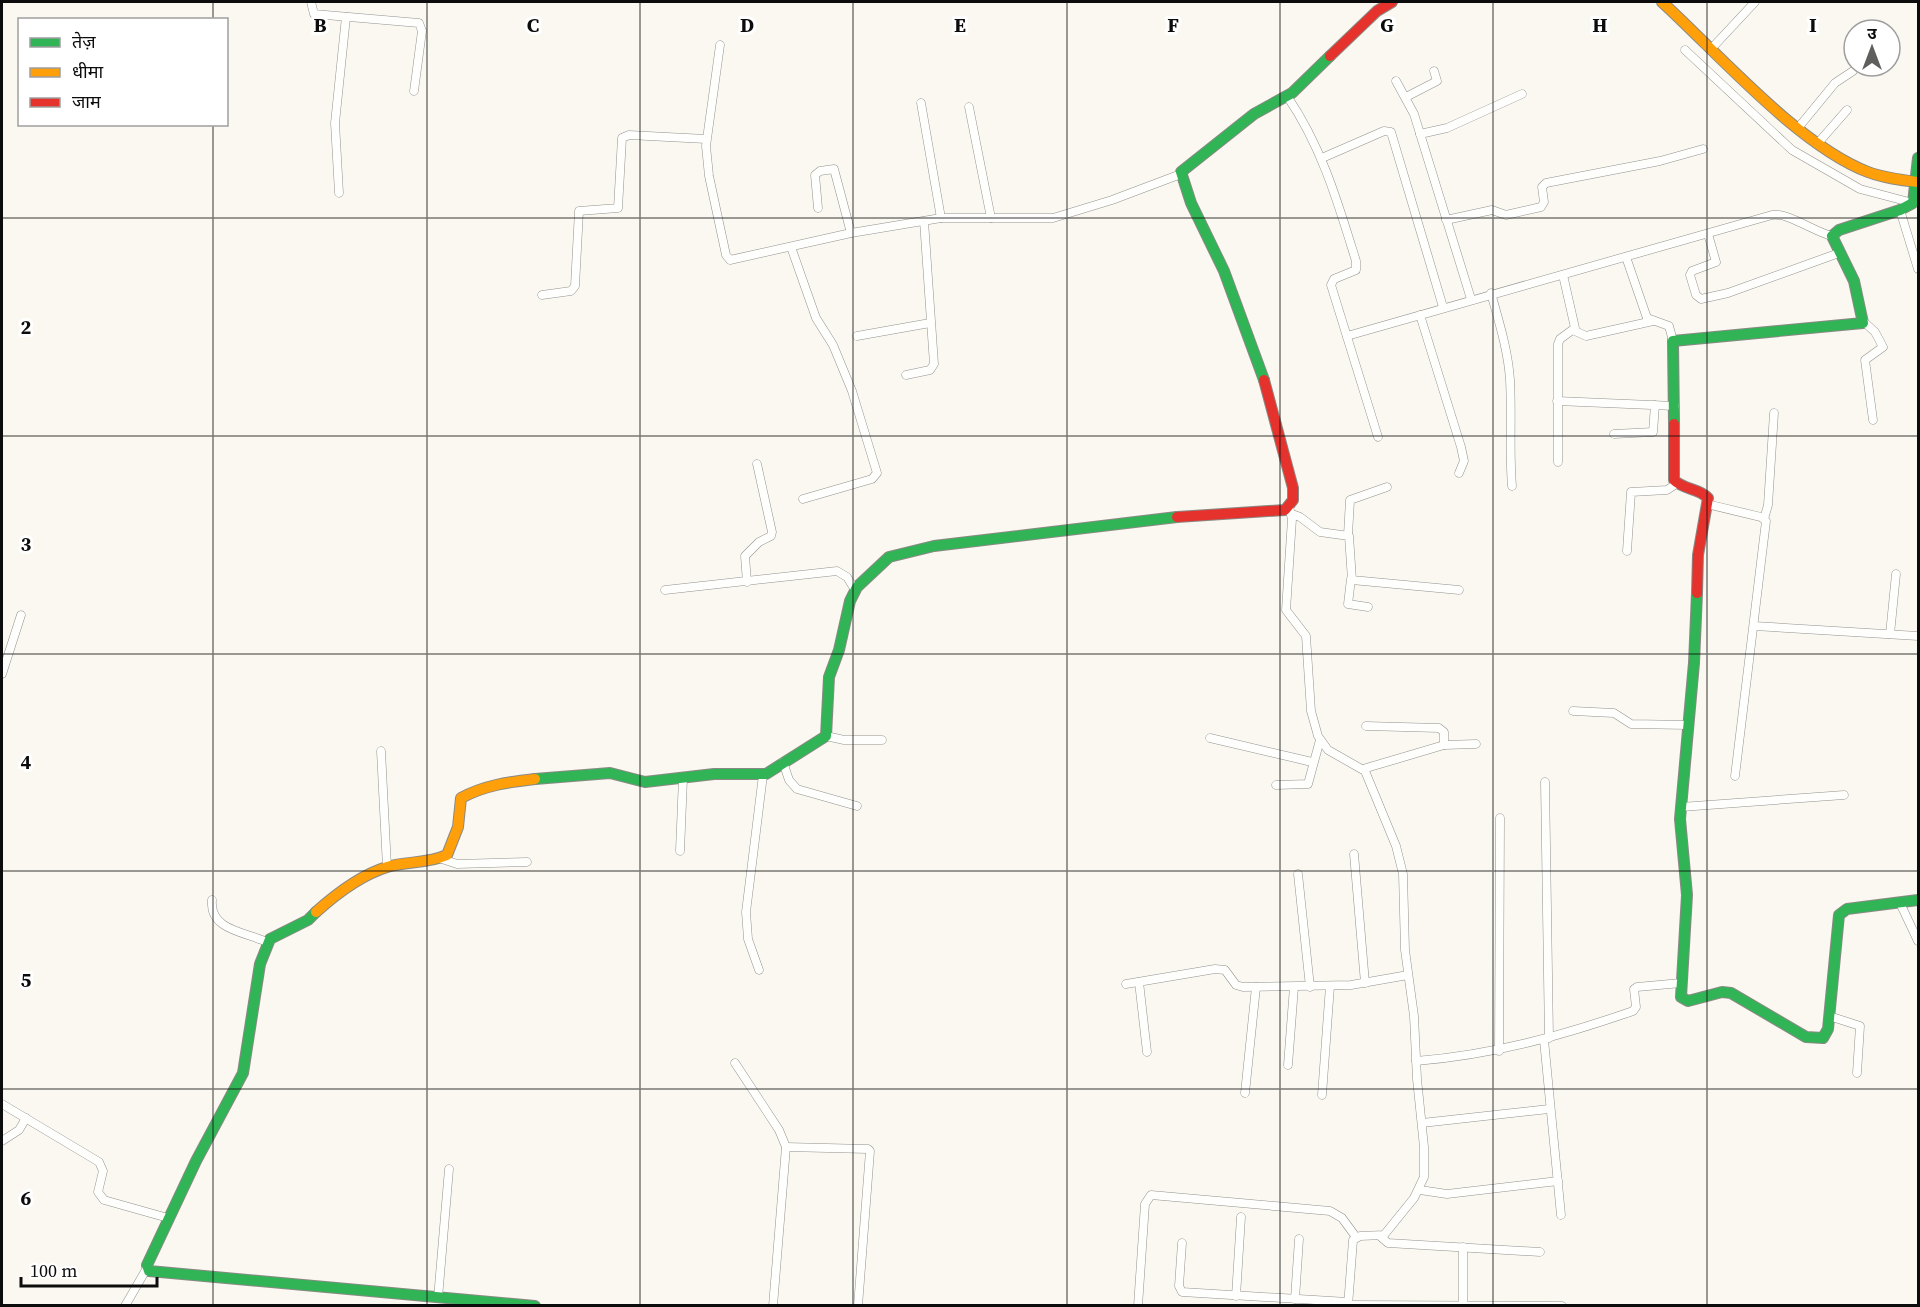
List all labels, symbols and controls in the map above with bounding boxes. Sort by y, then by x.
text: B [313,11,327,39]
text: C [527,11,539,39]
text: D [740,11,754,39]
text: E [954,11,966,39]
text: F [1167,11,1179,39]
text: G [1380,11,1394,39]
text: H [1592,11,1608,39]
text: I [1809,11,1817,39]
legend [18,18,228,126]
north arrow [1842,18,1902,78]
text: उ [1867,22,1877,44]
text: तेज़ [72,29,96,54]
text: धीमा [72,59,103,84]
text: जाम [72,89,102,114]
text: 2 [21,313,32,341]
text: 3 [21,530,32,558]
text: 4 [21,748,32,776]
text: 5 [21,966,32,994]
text: 6 [21,1184,32,1212]
scale bar [21,1250,158,1288]
text: 100 m [30,1258,77,1283]

